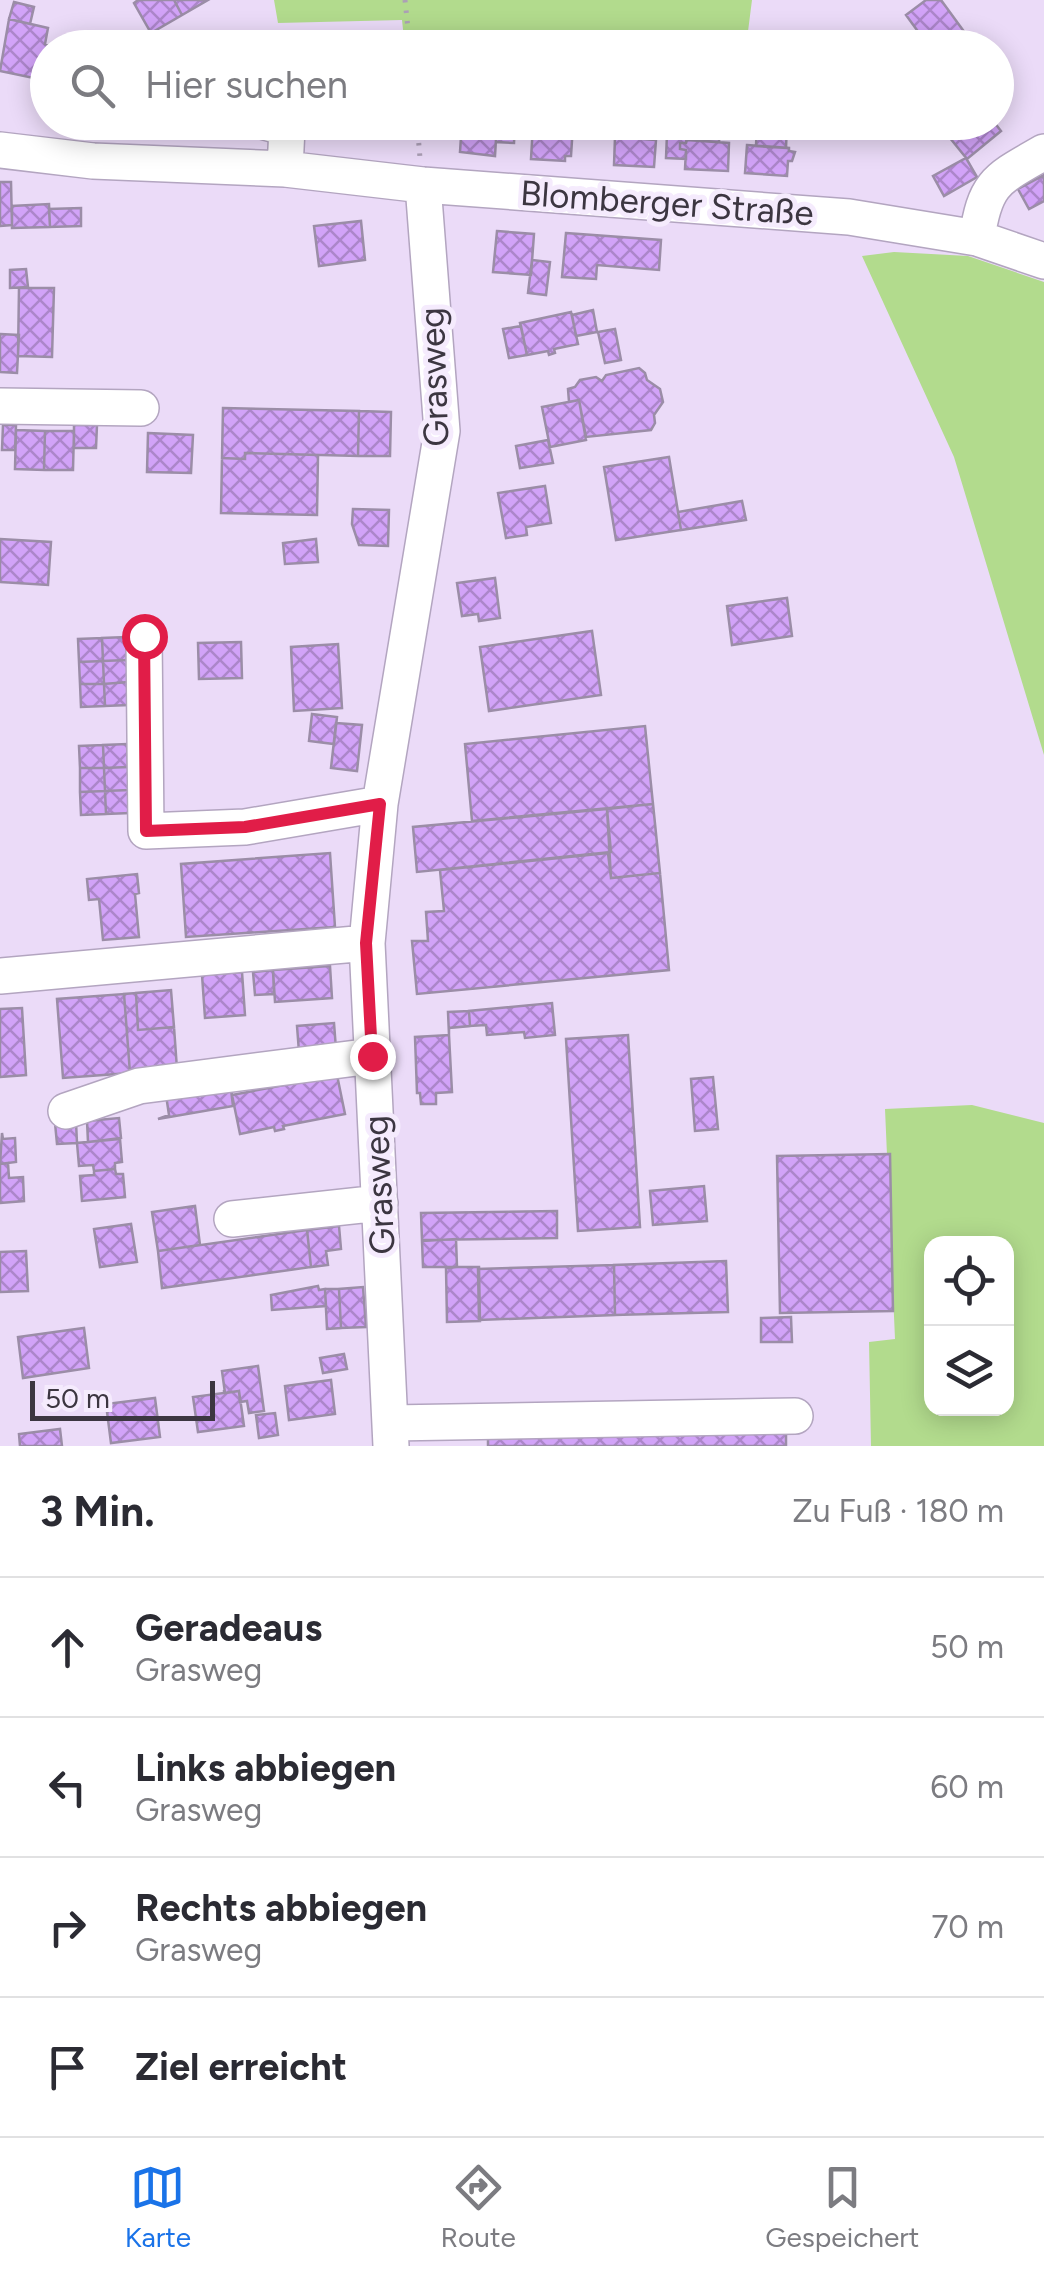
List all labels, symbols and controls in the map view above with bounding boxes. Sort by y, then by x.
search box [30,30,1014,140]
icon: search [65,58,120,113]
text: Hier suchen [145,62,348,108]
street label: Blomberger Straße [519,172,815,234]
street label: Grasweg [411,307,457,447]
route start [122,614,168,660]
route end [350,1034,396,1080]
street label: Grasweg [354,1114,404,1256]
map controls [924,1236,1014,1416]
button: locate [924,1236,1014,1326]
button: layers [924,1326,1014,1416]
scale bar [30,1376,215,1420]
text: 50 m [45,1381,110,1415]
text: 3 Min. [40,1486,155,1537]
text: Zu Fuß · 180 m [792,1492,1004,1530]
text: Geradeaus [135,1605,322,1651]
icon: ahead [40,1620,95,1675]
text: 50 m [930,1628,1004,1666]
text: Grasweg [135,1651,262,1689]
text: Links abbiegen [135,1745,396,1791]
icon: left [40,1760,95,1815]
text: 60 m [930,1768,1004,1806]
text: Grasweg [135,1791,262,1829]
text: Rechts abbiegen [135,1885,427,1931]
icon: right [40,1900,95,1955]
text: 70 m [931,1908,1004,1946]
text: Grasweg [135,1931,262,1969]
icon: arrive [40,2040,95,2095]
text: Ziel erreicht [135,2044,347,2090]
tab: Karte [125,2160,191,2254]
tab: Route [441,2160,516,2254]
tab: Gespeichert [765,2160,919,2254]

